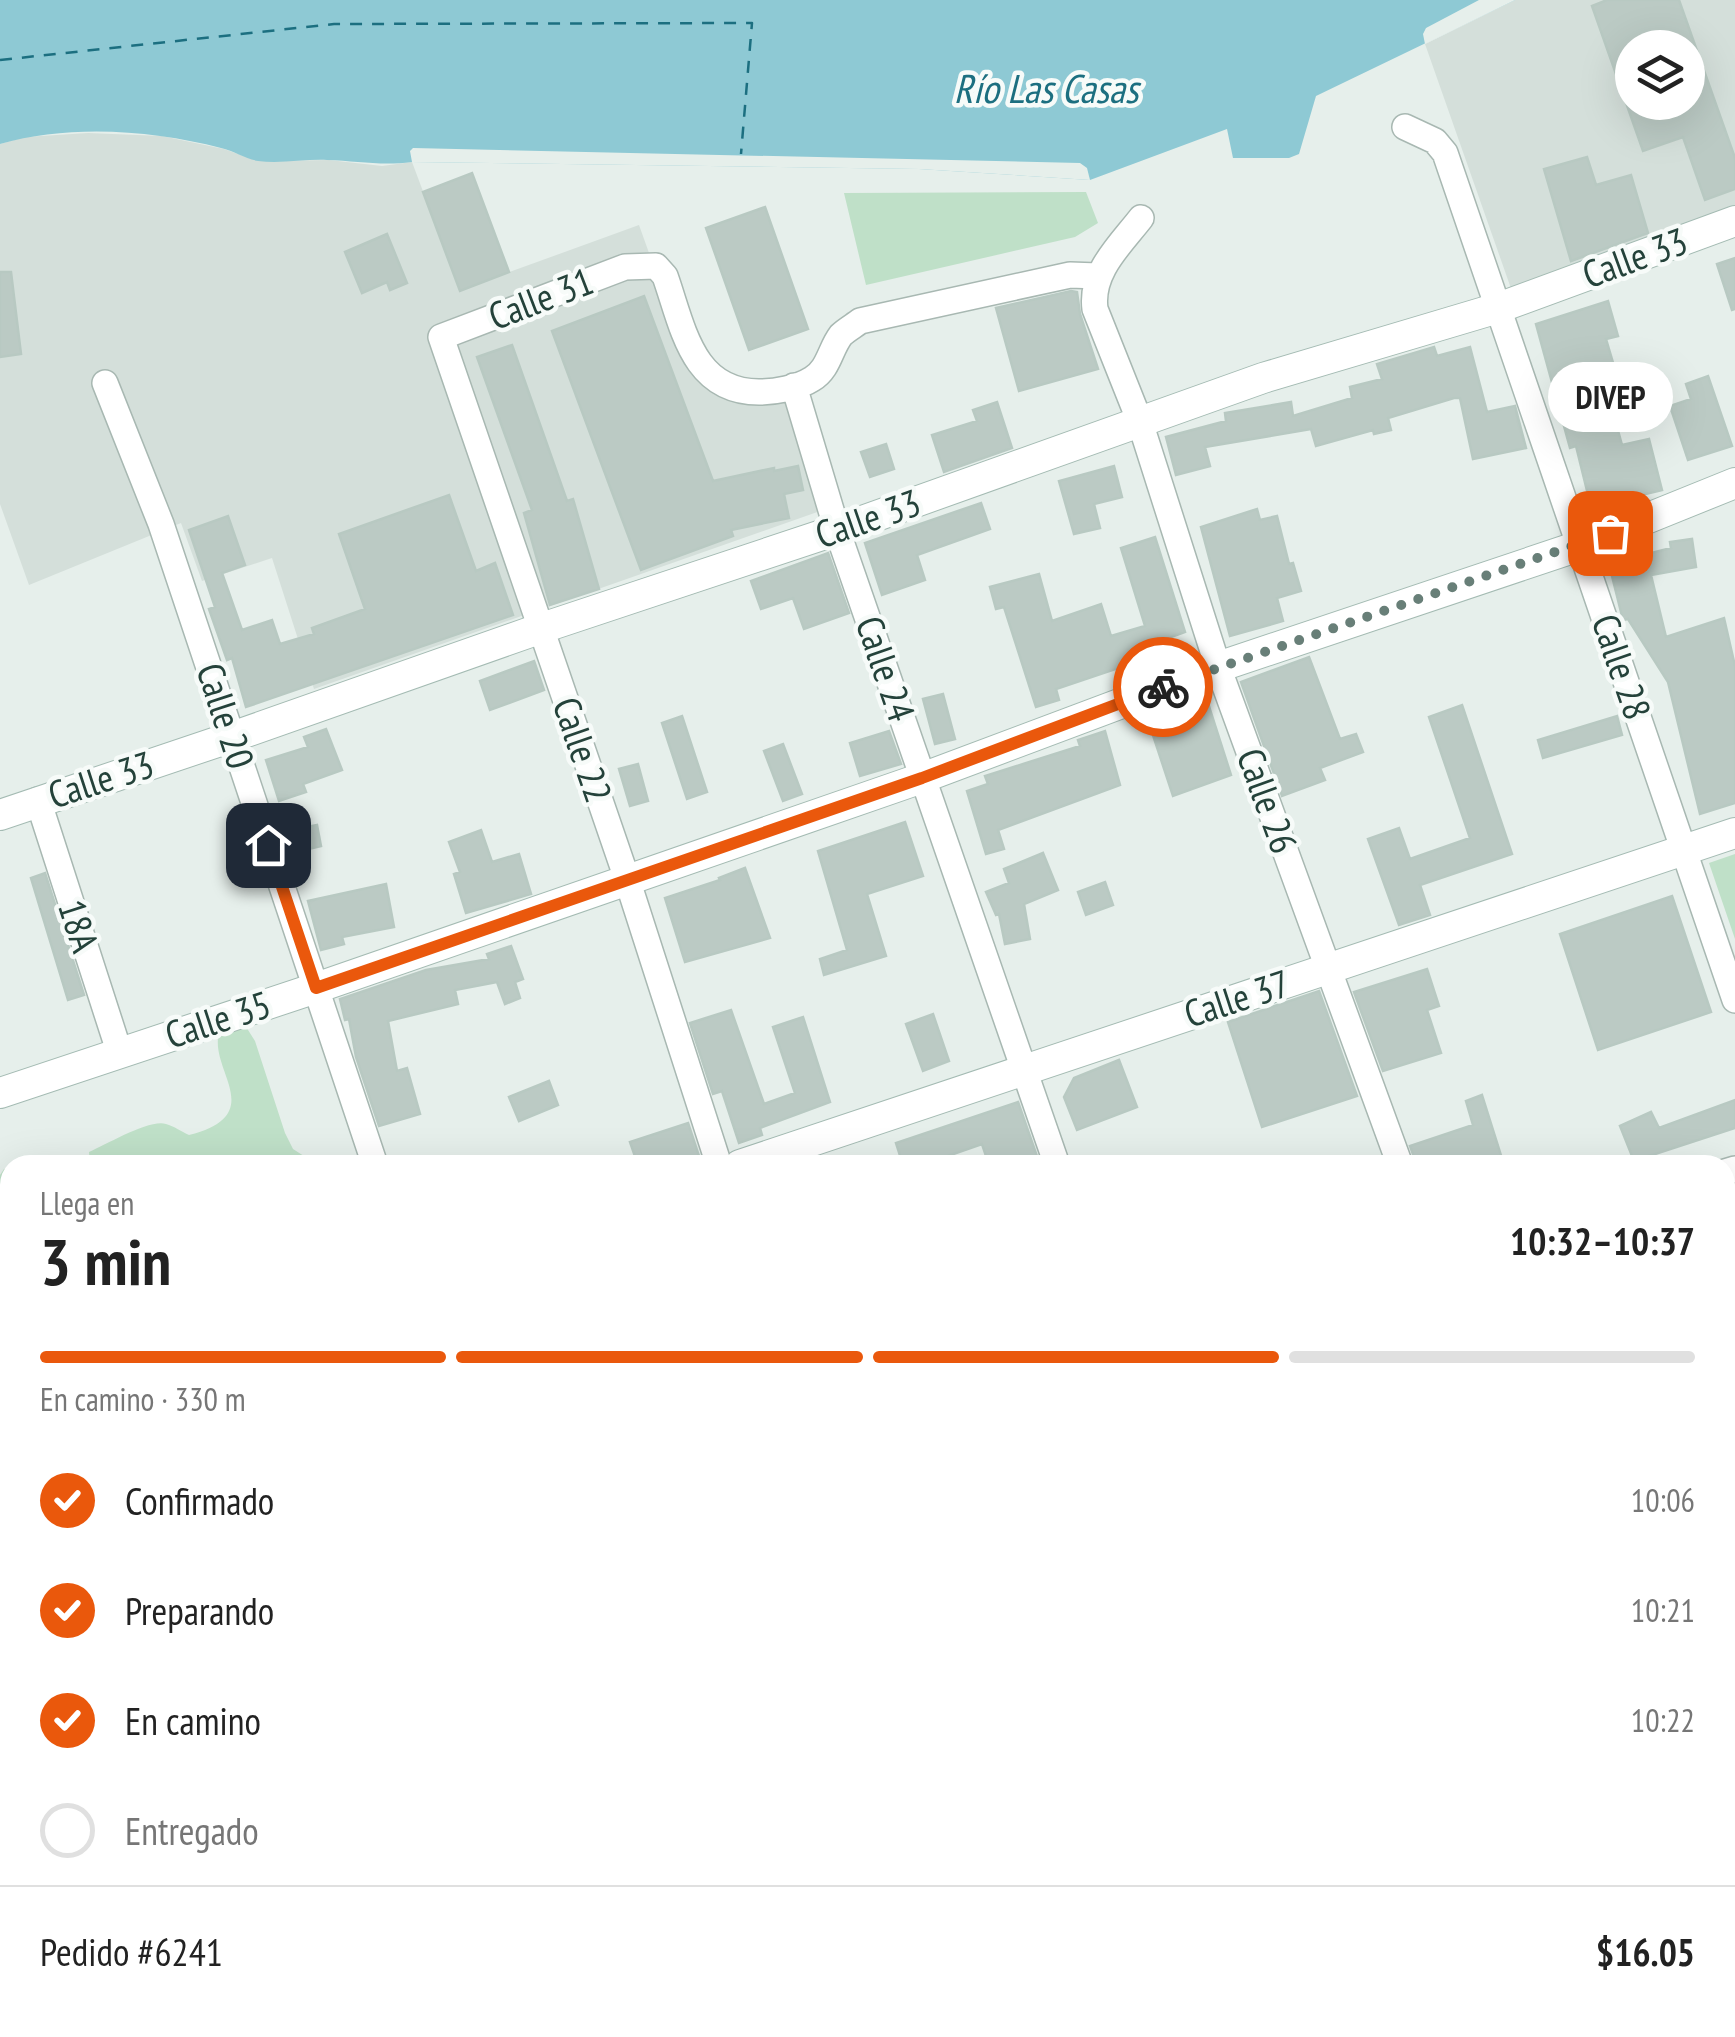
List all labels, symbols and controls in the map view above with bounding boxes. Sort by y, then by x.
map controls [1615,30,1705,120]
button: layers [1615,30,1705,120]
water label: Río Las Casas [954,62,1142,114]
street label: Calle 33 [1575,215,1694,298]
street label: Calle 31 [481,255,600,340]
callout: DIVEP [1548,363,1672,433]
text: DIVEP [1576,376,1645,418]
street label: Calle 33 [809,477,926,558]
pin [1568,491,1653,576]
icon: bag [1583,506,1638,561]
street label: Calle 28 [1582,608,1663,725]
street label: Calle 24 [846,610,927,727]
courier [1113,637,1213,737]
street label: Calle 20 [186,657,266,774]
icon: bike [1136,660,1191,715]
street label: Calle 22 [543,691,624,808]
street label: Calle 33 [42,739,159,819]
street label: Calle 26 [1227,741,1310,860]
pin [226,803,311,888]
icon: home [241,818,296,873]
street label: 18A [48,893,111,958]
street label: Calle 37 [1178,958,1295,1038]
street label: Calle 35 [159,979,276,1059]
text: Llega en [40,1182,134,1224]
text: 10:32–10:37 [1510,1216,1695,1265]
text: 3 min [40,1219,171,1303]
text: En camino · 330 m [40,1378,246,1420]
icon: check [40,1473,95,1528]
text: Confirmado [125,1476,274,1525]
text: 10:06 [1631,1479,1695,1521]
icon: check [40,1583,95,1638]
text: Preparando [125,1586,274,1635]
text: 10:21 [1631,1589,1695,1631]
icon: check [40,1693,95,1748]
text: En camino [125,1696,261,1745]
text: 10:22 [1631,1699,1695,1741]
text: Entregado [125,1806,259,1855]
text: Pedido #6241 [40,1927,223,1976]
text: $16.05 [1596,1927,1695,1976]

